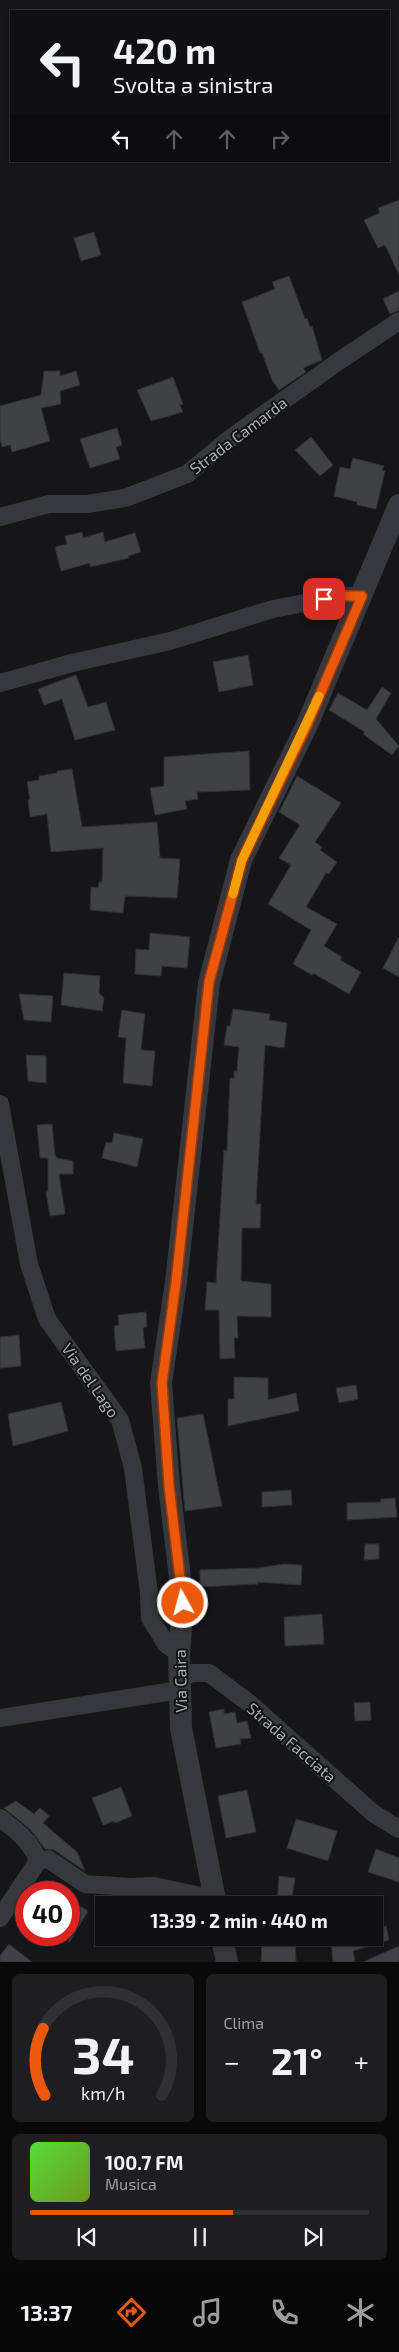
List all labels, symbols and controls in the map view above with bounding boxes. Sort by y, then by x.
text: 420 m [113,29,216,71]
icon: left [30,30,95,95]
text: Svolta a sinistra [113,71,273,97]
icon: left [107,125,135,153]
icon: ahead [160,125,188,153]
icon: ahead [213,125,241,153]
icon: right [266,125,294,153]
street label: Strada Camarda [186,392,290,478]
pin [303,578,345,620]
icon: arrive [310,585,338,613]
street label: Via del Lago [58,1339,124,1421]
position arrow [156,1576,208,1628]
street label: Via Caira [170,1649,190,1713]
street label: Strada Facciata [244,1698,340,1786]
speed limit sign: 40 [15,1881,80,1946]
text: 13:39 · 2 min · 440 m [150,1909,328,1932]
text: Clima [224,2013,264,2032]
text: 34 [71,2022,134,2084]
text: 21° [271,2037,323,2083]
text: − [224,2044,240,2078]
text: + [354,2044,369,2078]
text: km/h [81,2082,125,2104]
text: 100.7 FM [105,2151,183,2174]
text: Musica [105,2174,157,2193]
icon: previous [73,2223,101,2251]
icon: pause [186,2223,214,2251]
icon: next [299,2223,327,2251]
icon: directions [114,2295,149,2330]
icon: music [190,2295,225,2330]
icon: phone [267,2295,302,2330]
icon: climate [343,2295,378,2330]
text: 13:37 [21,2299,72,2325]

